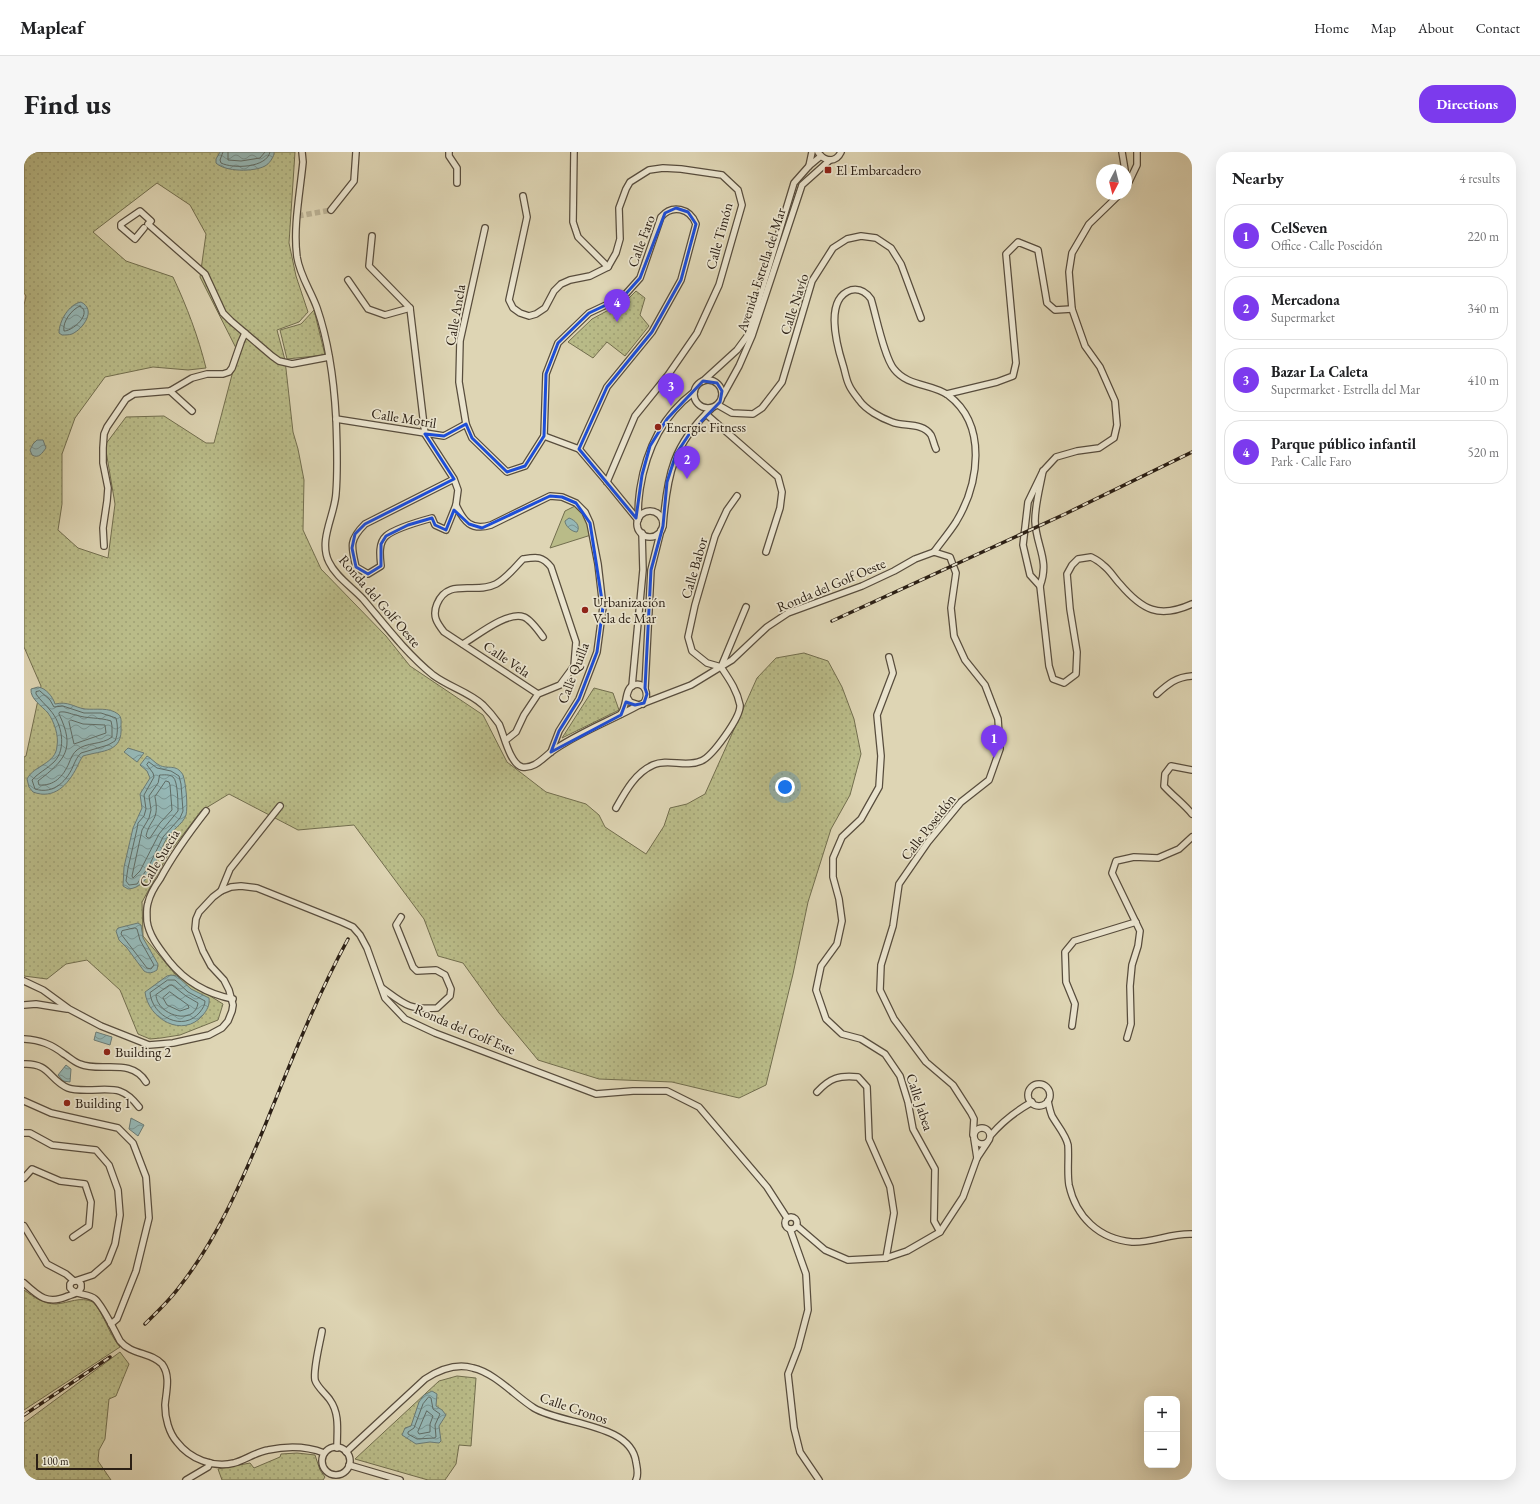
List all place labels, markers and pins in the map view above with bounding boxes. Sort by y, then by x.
place label: El Embarcadero [836,161,921,179]
marker: El Embarcadero [823,165,833,175]
pin: 4 [604,289,630,322]
pin: 3 [658,373,684,406]
place label: Energie Fitness [666,418,747,436]
marker: Energie Fitness [653,422,663,432]
pin: 2 [674,446,700,479]
place label: Urbanización Vela de Mar [593,593,666,627]
marker: Urbanización Vela de Mar [580,605,590,615]
pin: 1 [981,725,1007,758]
place label: Building 2 [115,1043,171,1061]
marker: Building 2 [102,1047,112,1057]
place label: Building 1 [75,1094,131,1112]
marker: Building 1 [62,1098,72,1108]

